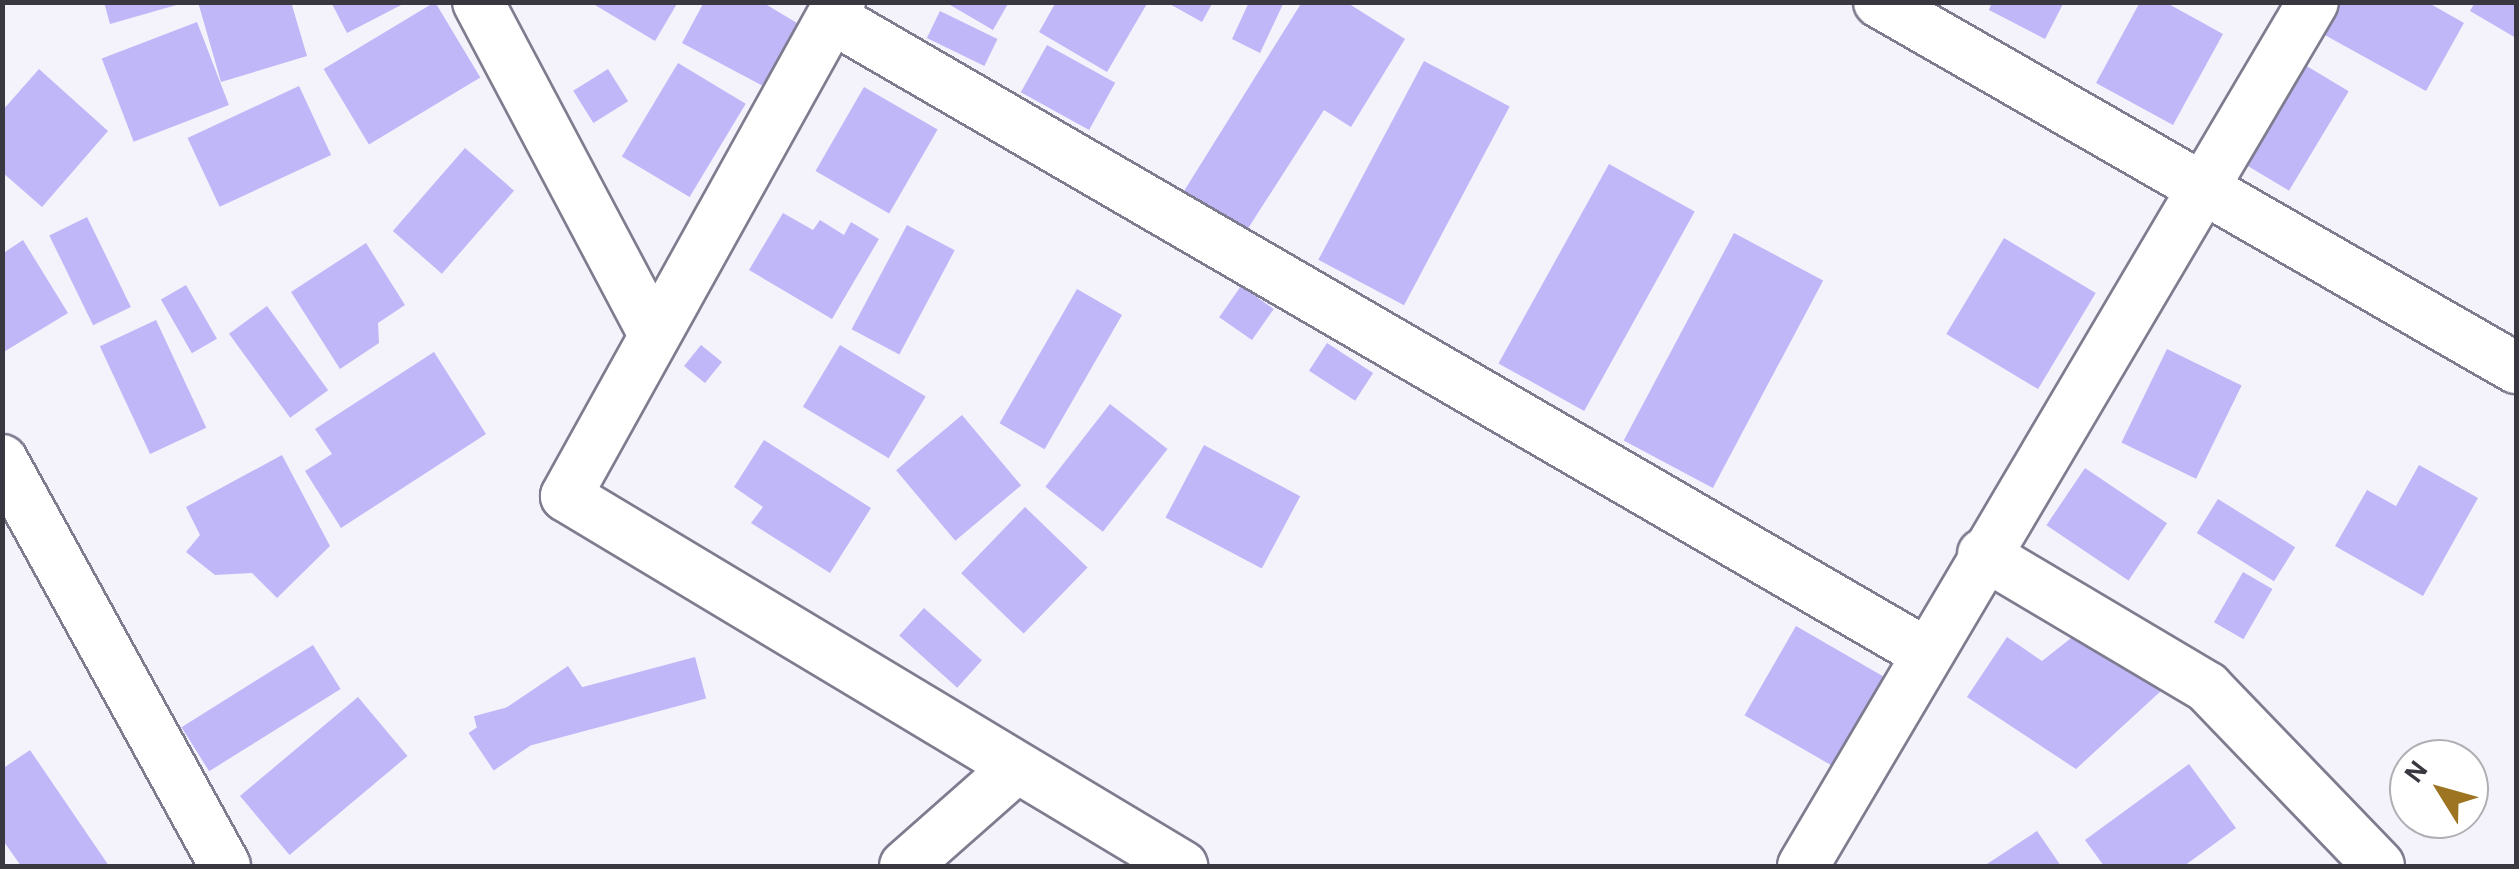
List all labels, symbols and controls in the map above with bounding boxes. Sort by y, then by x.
north arrow [2389,739,2489,839]
text: N [2400,756,2434,788]

